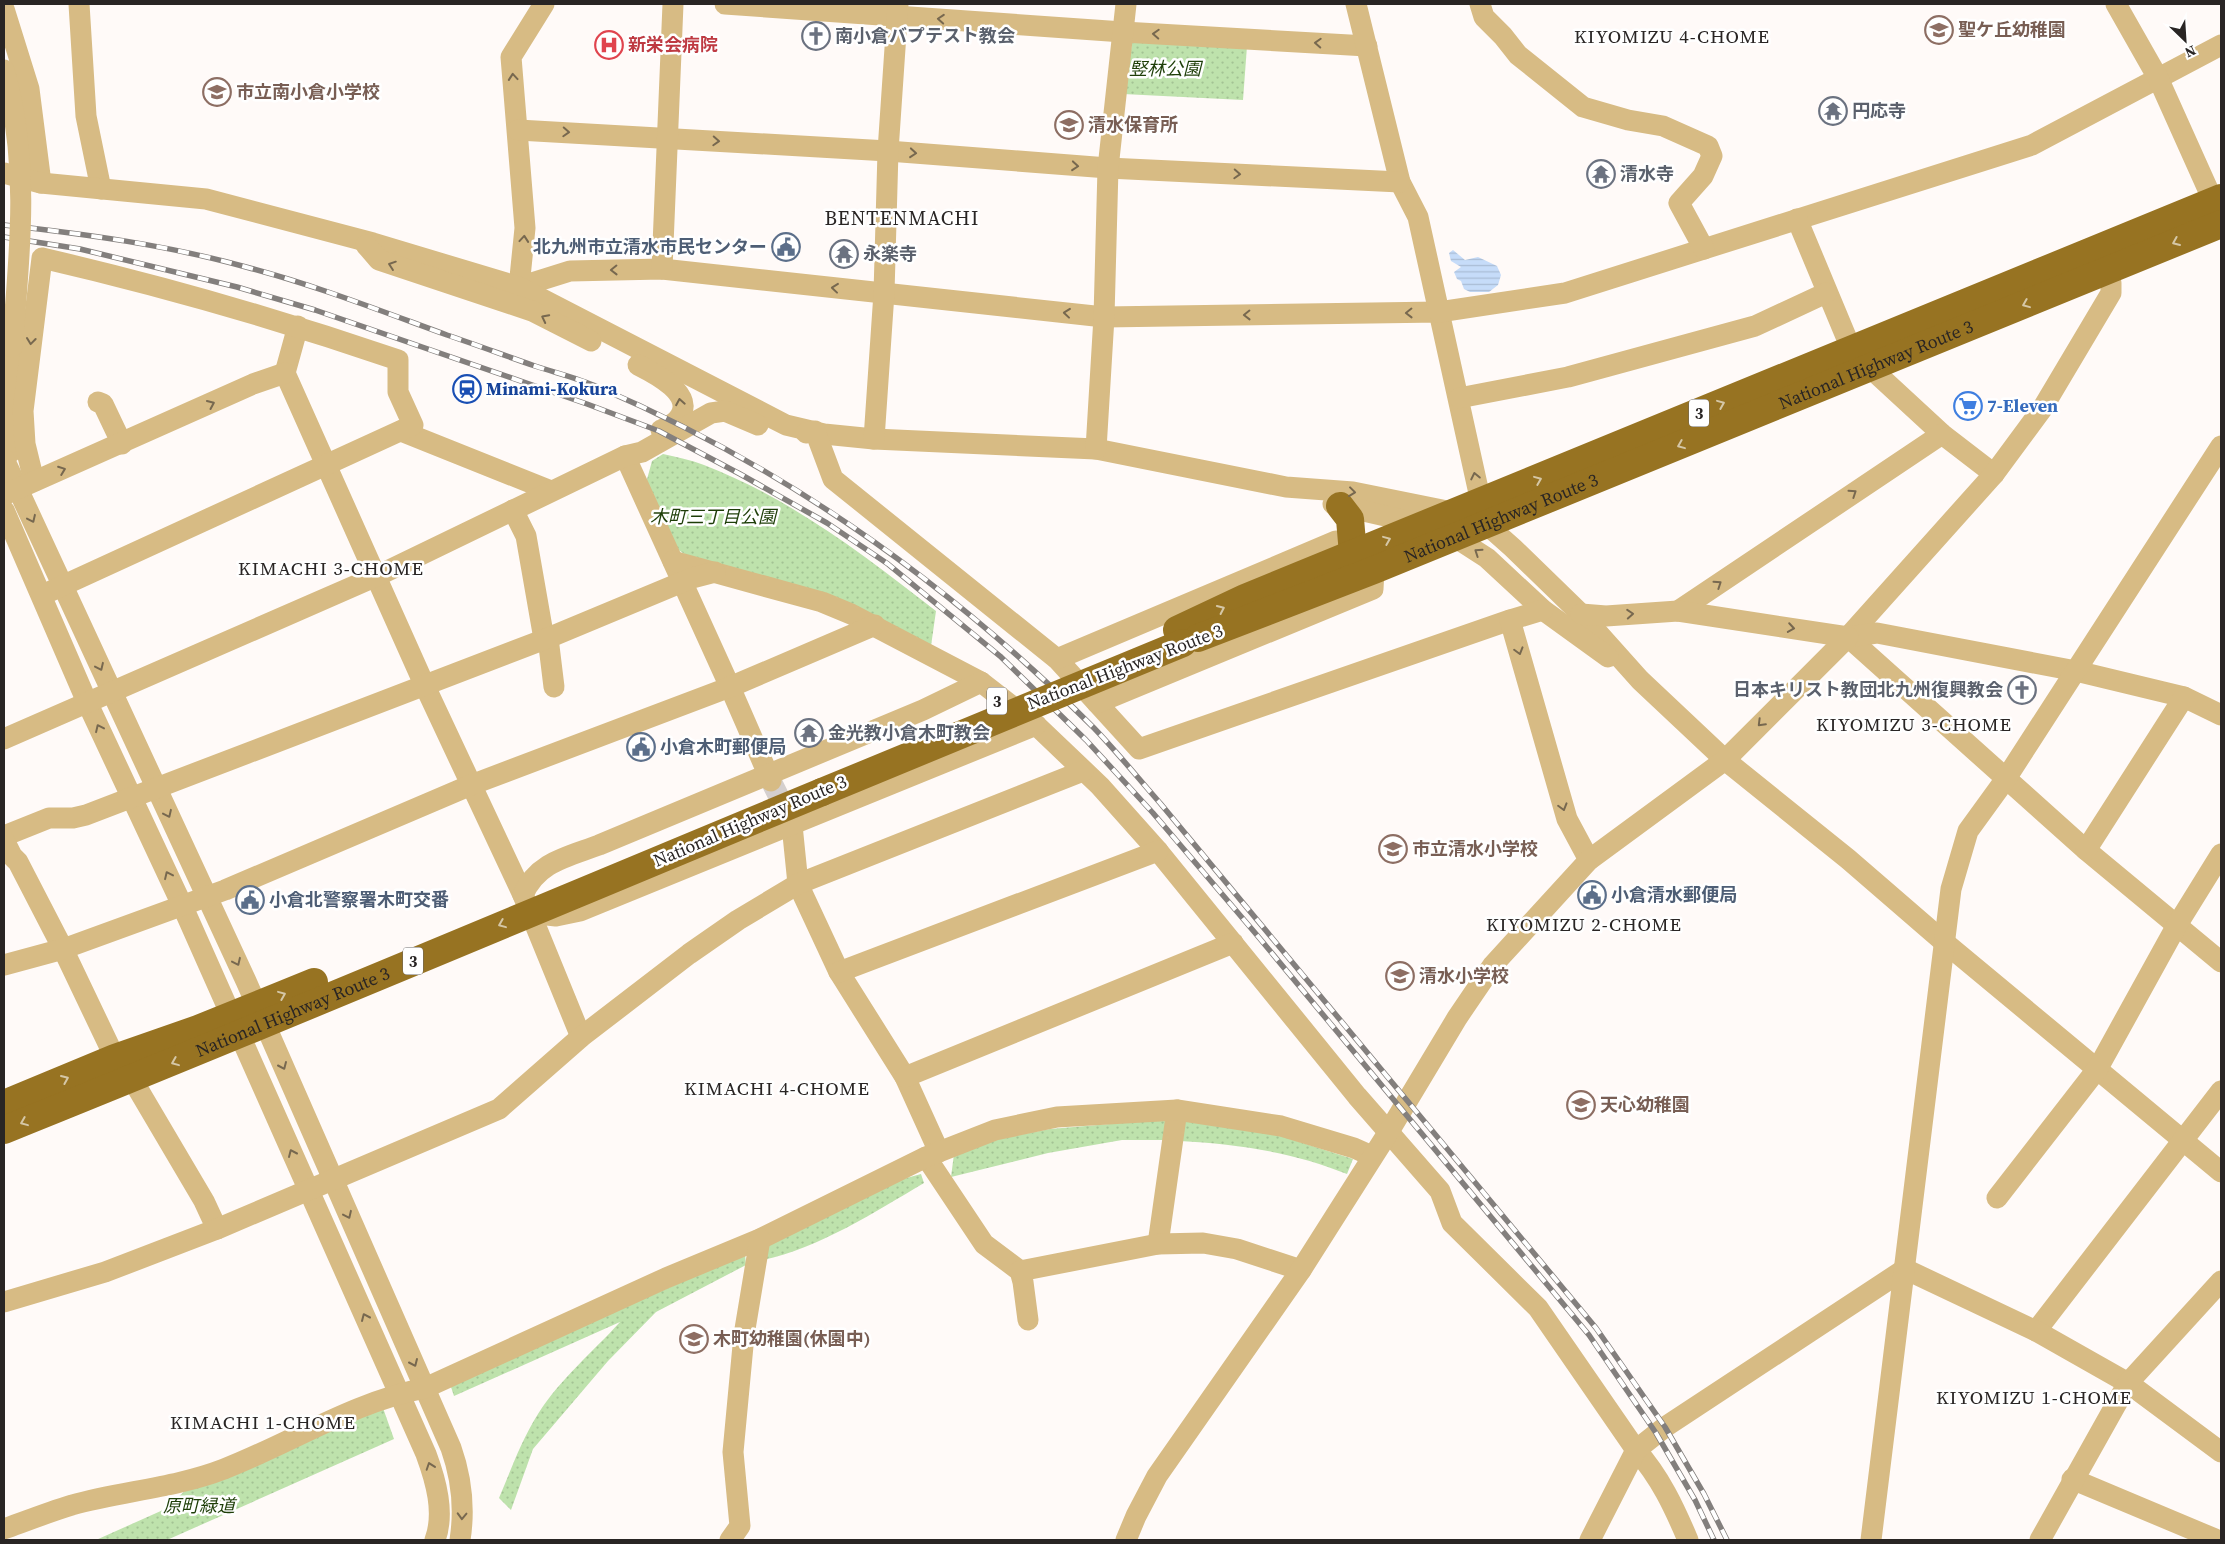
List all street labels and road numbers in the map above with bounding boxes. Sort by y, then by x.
street label: National Highway Route 3 [1775,314,1977,415]
road number: 3 [1689,399,1709,426]
street label: National Highway Route 3 [1400,467,1602,568]
street label: National Highway Route 3 [1023,618,1226,715]
road number: 3 [987,688,1007,714]
street label: National Highway Route 3 [649,768,850,873]
road number: 3 [403,948,423,974]
street label: National Highway Route 3 [192,960,393,1063]

